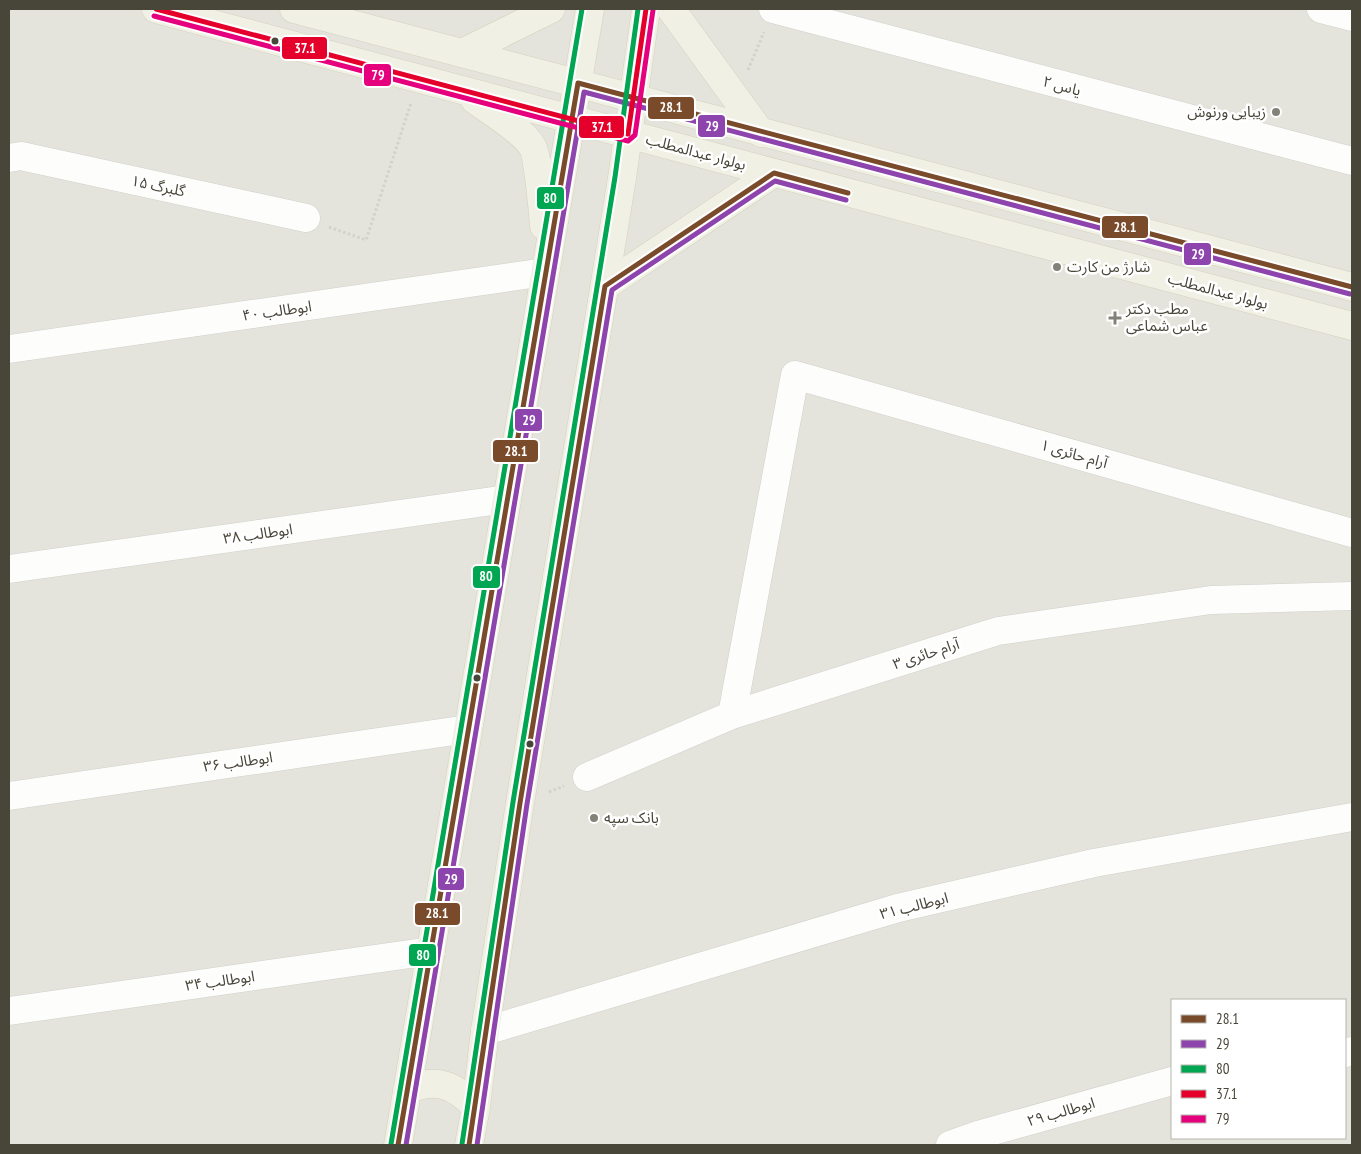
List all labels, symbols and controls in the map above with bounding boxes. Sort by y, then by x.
unlabelled marker [270,36,280,46]
line badge: 37.1 [281,36,328,60]
text: 37.1 [294,39,316,57]
line badge: 79 [363,63,392,87]
text: 79 [371,66,385,84]
street label: یاس ۲ [1041,71,1083,100]
line badge: 28.1 [647,96,695,120]
text: 28.1 [659,98,683,116]
place label: زیبایی ورنوش [1187,102,1266,121]
marker: زیبایی ورنوش [1270,106,1282,118]
line badge: 29 [697,114,726,138]
line badge: 37.1 [578,115,625,139]
text: 29 [705,117,719,135]
text: 37.1 [591,118,613,136]
street label: بولوار عبدالمطلب [644,129,748,174]
street label: گلبرگ ۱۵ [129,171,188,201]
line badge: 80 [536,186,565,210]
text: 80 [543,189,557,207]
line badge: 28.1 [1101,215,1149,239]
text: 28.1 [1113,218,1137,236]
line badge: 29 [1183,242,1212,266]
text: 29 [1191,245,1205,263]
place label: شارژ من کارت [1067,257,1151,276]
marker: شارژ من کارت [1051,261,1063,273]
street label: بولوار عبدالمطلب [1166,268,1270,313]
street label: ابوطالب ۴۰ [241,296,313,325]
place label: مطب دکتر عباس شماعی [1125,299,1208,335]
marker: مطب دکتر عباس شماعی [1108,311,1122,325]
line badge: 29 [514,408,543,432]
text: 29 [522,411,536,429]
street label: آرام حائری ۱ [1038,435,1111,474]
line badge: 28.1 [492,439,539,463]
text: 28.1 [504,442,528,460]
street label: ابوطالب ۳۸ [222,519,294,548]
line badge: 80 [472,565,501,589]
text: 80 [479,567,493,585]
street label: آرام حائری ۳ [890,634,963,675]
unlabelled marker [472,673,482,683]
unlabelled marker [525,739,535,749]
street label: ابوطالب ۳۶ [202,747,274,776]
place label: بانک سپه [604,808,659,828]
marker: بانک سپه [588,812,600,824]
line badge: 29 [437,867,465,891]
text: 29 [444,870,458,888]
street label: ابوطالب ۳۱ [878,888,950,923]
line badge: 28.1 [414,902,461,926]
text: 28.1 [425,904,449,922]
line badge: 80 [408,943,437,967]
text: 80 [416,946,430,964]
street label: ابوطالب ۳۴ [184,966,256,995]
legend [1171,999,1346,1139]
text: 28.1 [1216,1009,1239,1028]
text: 29 [1216,1034,1230,1053]
text: 80 [1216,1059,1230,1078]
text: 37.1 [1216,1084,1238,1103]
street label: ابوطالب ۲۹ [1025,1093,1097,1130]
text: 79 [1216,1109,1230,1128]

